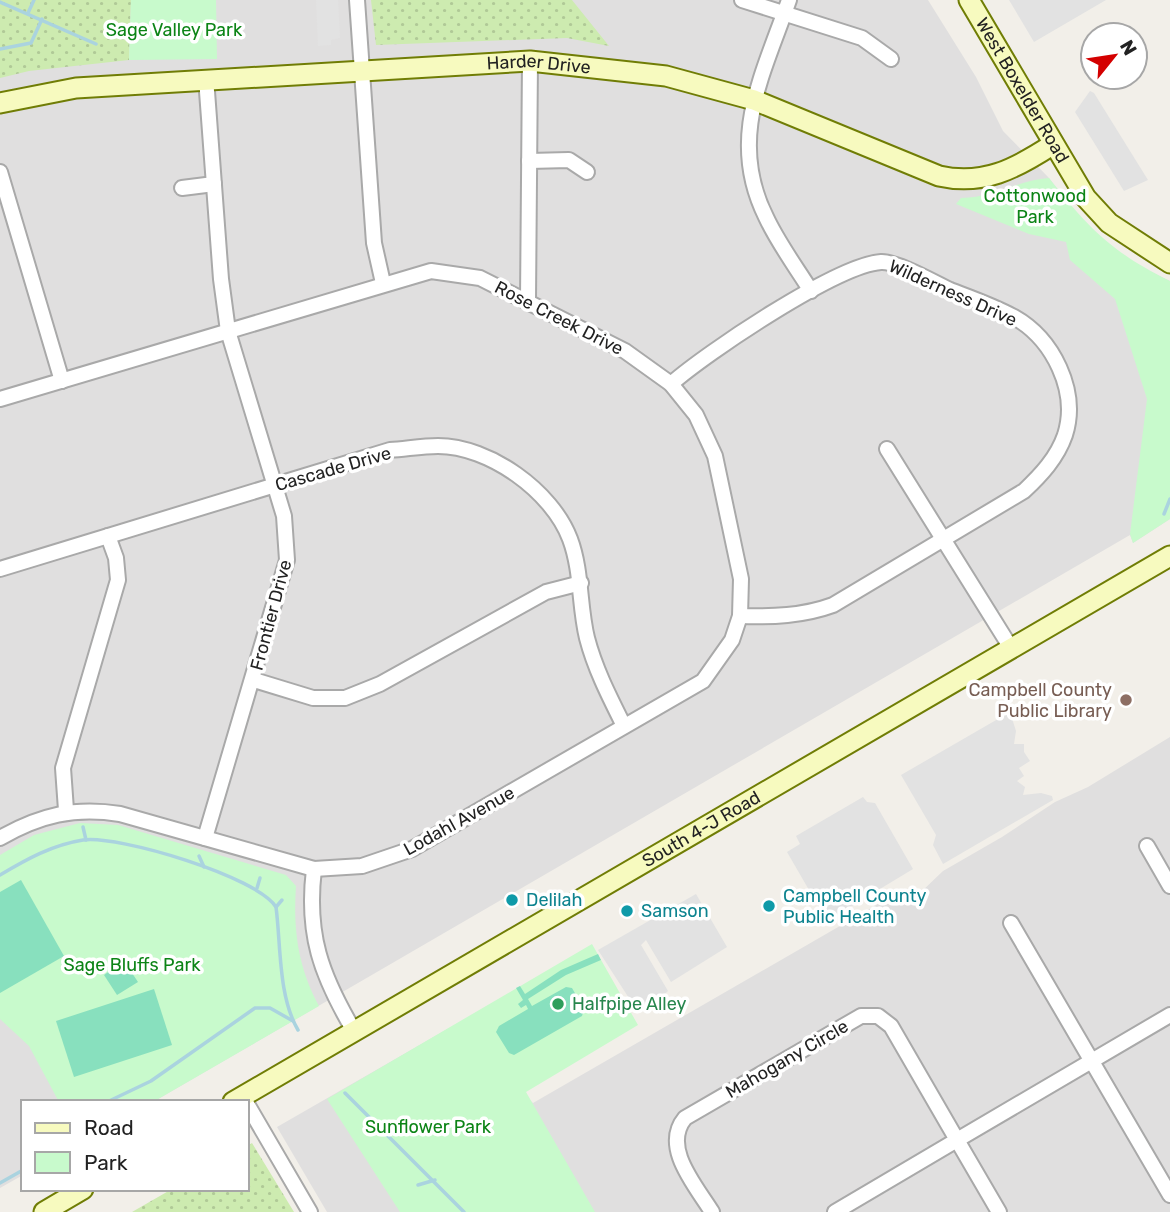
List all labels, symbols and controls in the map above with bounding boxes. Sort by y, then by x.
street label: West Boxelder Road [971,14,1074,167]
park label: Sage Valley Park [106,19,243,41]
north arrow [1079,21,1149,91]
text: N [1115,36,1142,59]
street label: Harder Drive [486,50,592,79]
park label: Cottonwood Park [984,185,1087,228]
street label: Wilderness Drive [886,255,1020,331]
street label: Rose Creek Drive [491,276,627,360]
street label: Cascade Drive [273,442,393,496]
street label: Frontier Drive [246,557,296,673]
place label: Campbell County Public Library [968,679,1112,722]
marker: Campbell County Public Library [1118,692,1134,708]
street label: Lodahl Avenue [400,782,518,860]
street label: South 4-J Road [638,786,764,872]
place label: Campbell County Public Health [783,885,927,928]
place label: Delilah [526,889,582,911]
marker: Delilah [504,892,520,908]
marker: Campbell County Public Health [761,898,777,914]
place label: Samson [641,900,709,922]
marker: Samson [619,903,635,919]
park label: Sage Bluffs Park [63,954,201,976]
place label: Halfpipe Alley [572,993,686,1015]
marker: Halfpipe Alley [550,996,566,1012]
street label: Mahogany Circle [722,1015,852,1103]
legend [21,1100,248,1191]
text: Road [84,1115,134,1140]
park label: Sunflower Park [365,1116,492,1138]
text: Park [84,1150,128,1175]

